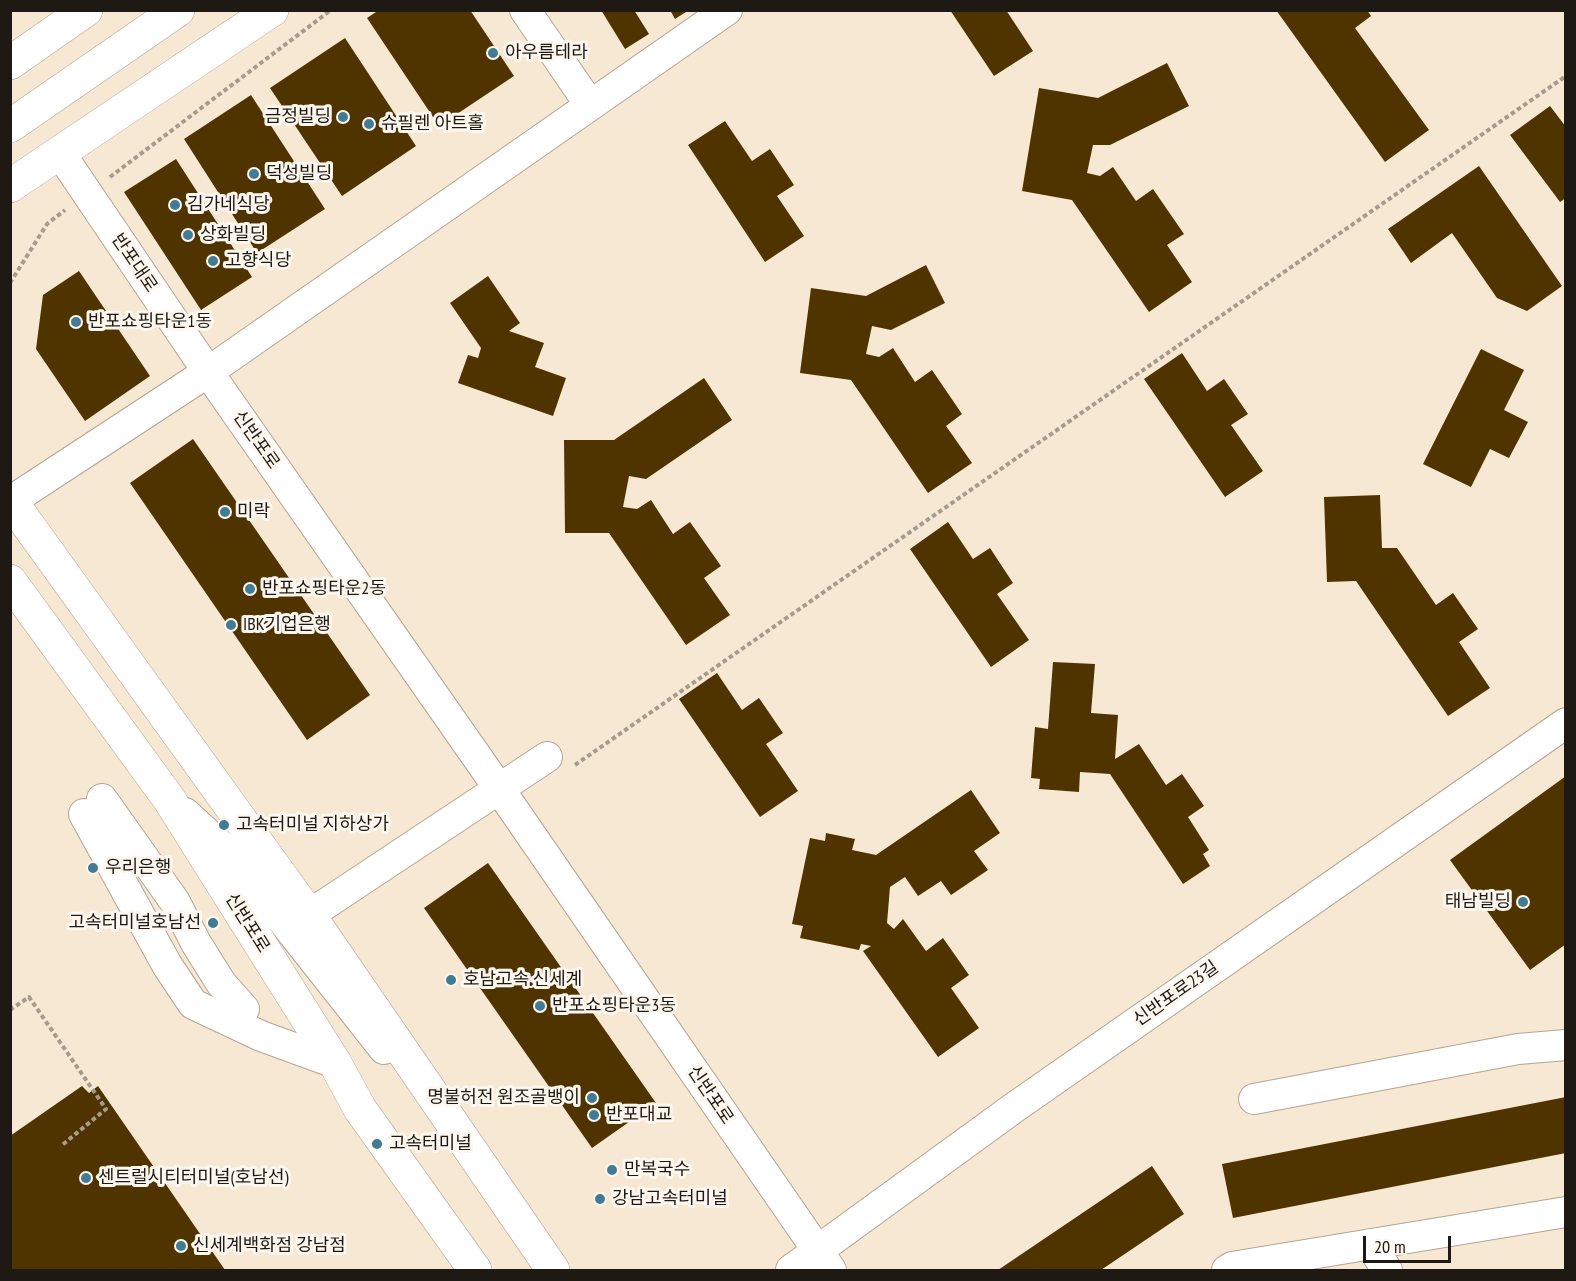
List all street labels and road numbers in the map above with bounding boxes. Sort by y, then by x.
street label: 반포대로 [107,230,161,296]
street label: 신반포로 [228,407,284,473]
street label: 신반포로 [220,889,274,957]
street label: 신반포로23길 [1129,957,1223,1031]
street label: 신반포로 [683,1062,737,1128]

